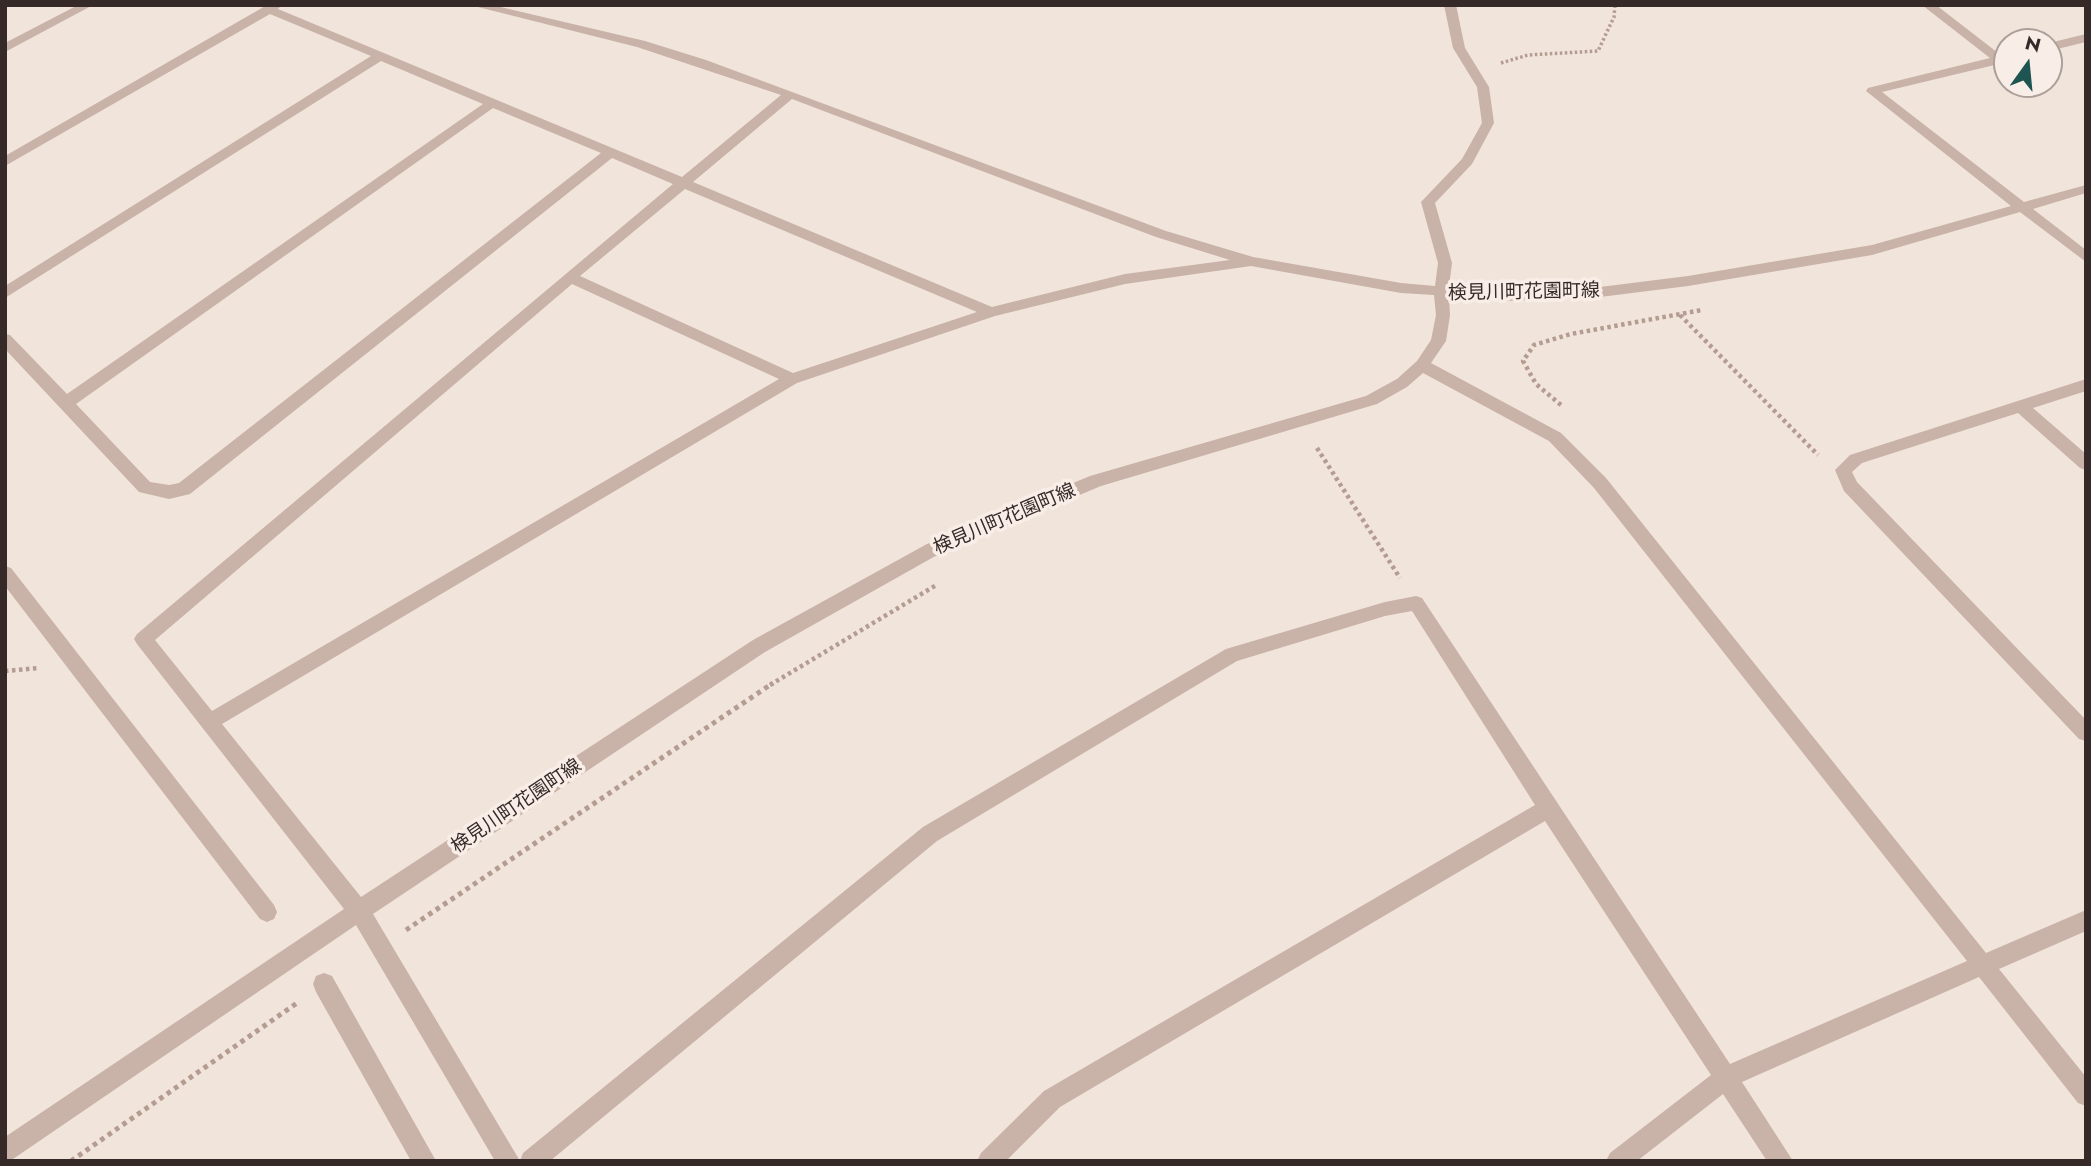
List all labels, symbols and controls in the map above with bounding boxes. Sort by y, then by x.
north arrow [1993,28,2063,98]
text: N [2022,29,2044,59]
street label: 検見川町花園町線 [1448,280,1600,306]
street label: 検見川町花園町線 [931,480,1079,560]
street label: 検見川町花園町線 [448,755,586,859]

